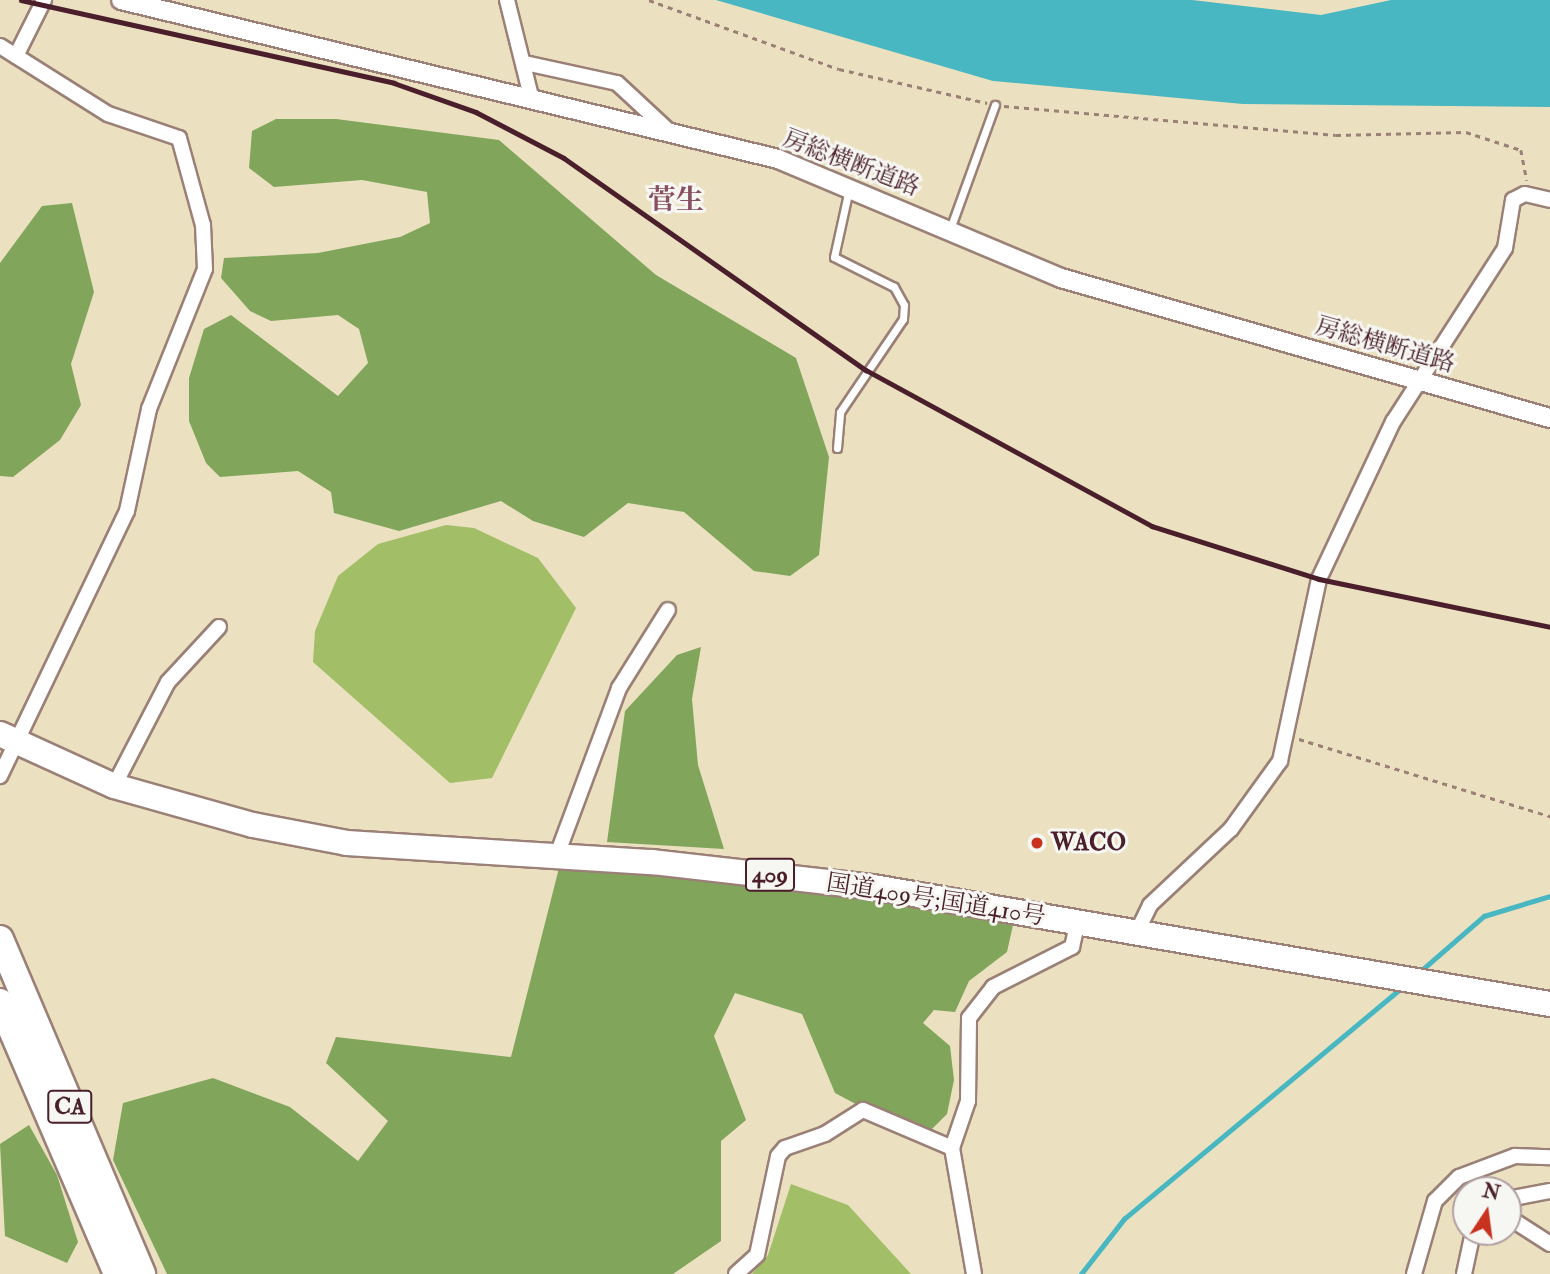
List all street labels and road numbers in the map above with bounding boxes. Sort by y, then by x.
street label: 房総横断道路 [779,124,923,202]
street label: 房総横断道路 [1312,311,1458,379]
road number: 409 [744,856,796,894]
street label: 国道409号;国道410号 [824,868,1048,932]
road number: CA [47,1088,93,1126]

